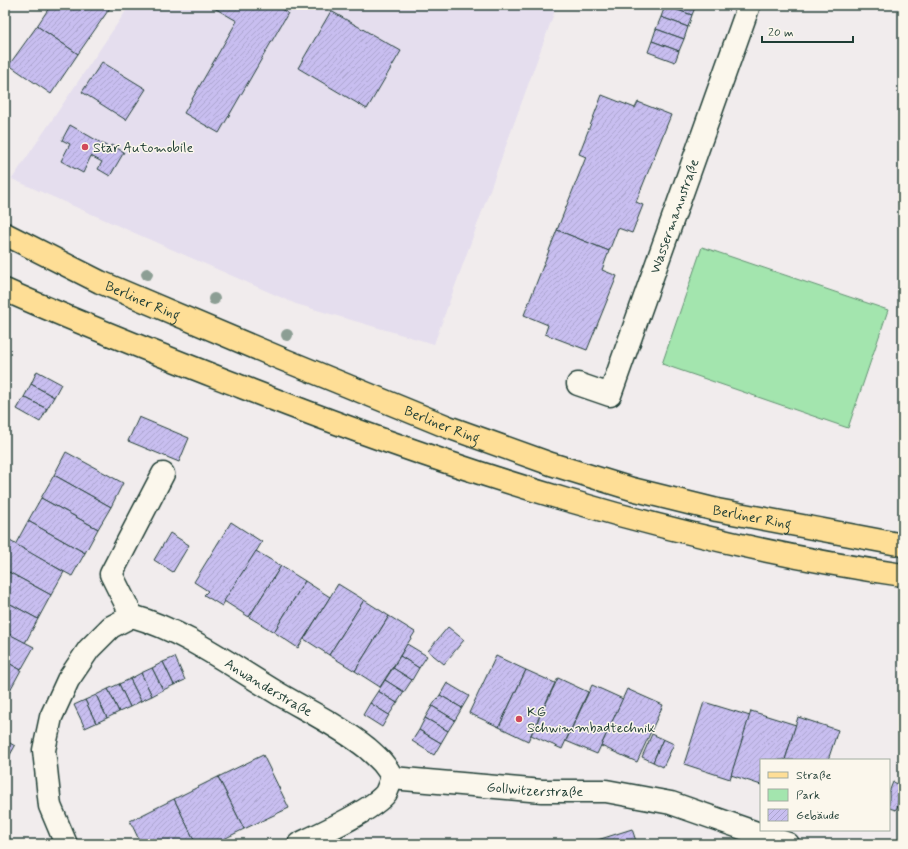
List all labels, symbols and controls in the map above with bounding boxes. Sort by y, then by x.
scale bar [762,18,853,44]
text: 20 m [768,25,794,41]
place label: Star Automobile [93,139,193,157]
marker: Star Automobile [80,142,90,152]
street label: Wassermannstraße [646,156,704,276]
street label: Berliner Ring [102,277,183,327]
street label: Berliner Ring [401,402,482,450]
street label: Berliner Ring [711,501,793,536]
street label: Anwanderstraße [221,655,316,721]
place label: KG Schwimmbadtechnik [527,703,655,737]
marker: KG Schwimmbadtechnik [514,714,524,724]
legend [760,759,890,831]
text: Straße [796,768,831,784]
street label: Gollwitzerstraße [486,778,583,801]
text: Park [796,788,820,804]
text: Gebäude [796,808,839,824]

